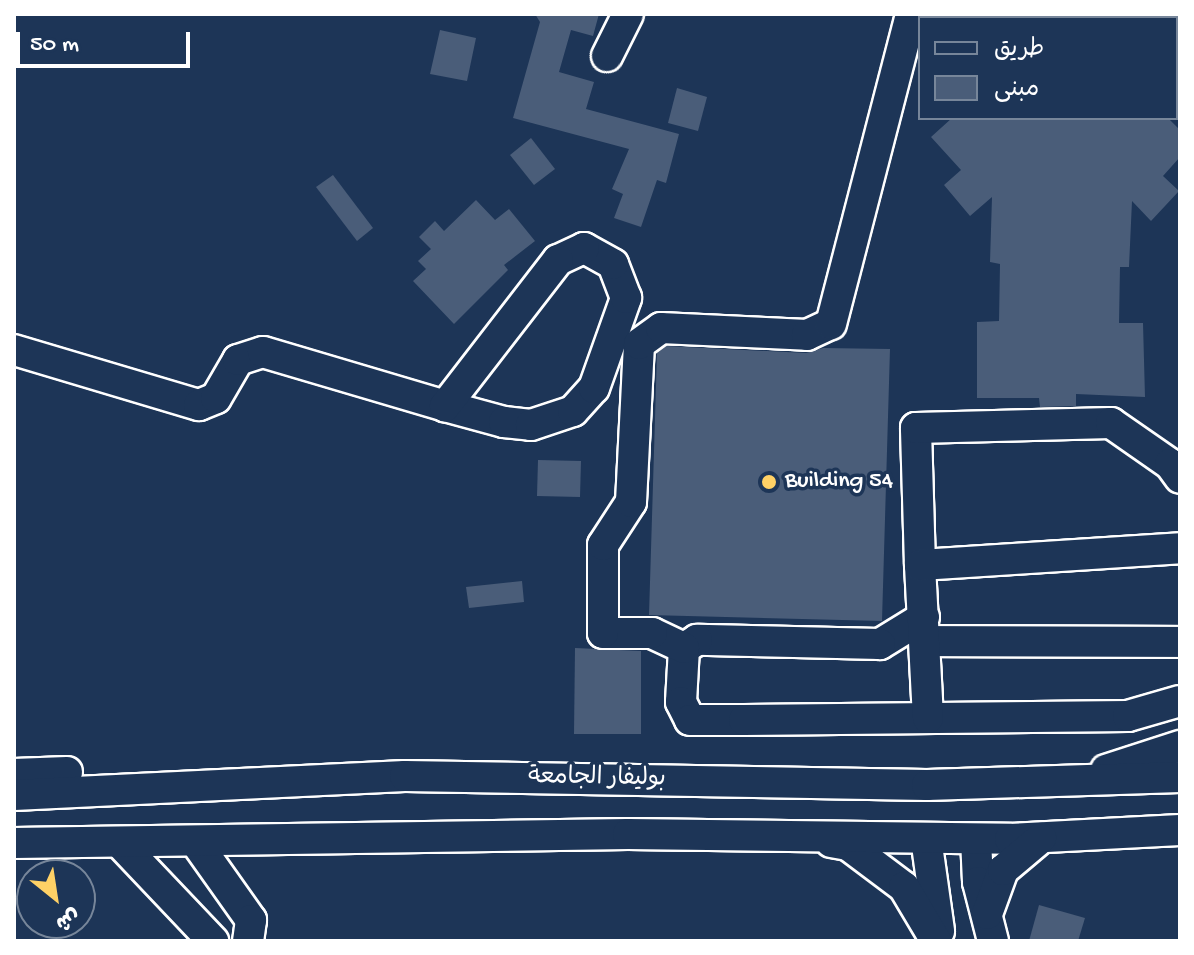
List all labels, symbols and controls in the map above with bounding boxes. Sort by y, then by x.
scale bar [20,16,194,66]
legend [918,16,1178,120]
text: 50 m [30,31,79,60]
text: طريق [994,36,1044,65]
text: مبنى [994,76,1039,105]
place label: Building 54 [785,468,893,496]
marker: Building 54 [760,473,778,491]
street label: بوليفار الجامعة [528,763,666,795]
north arrow [16,859,96,939]
text: ش [50,901,84,935]

